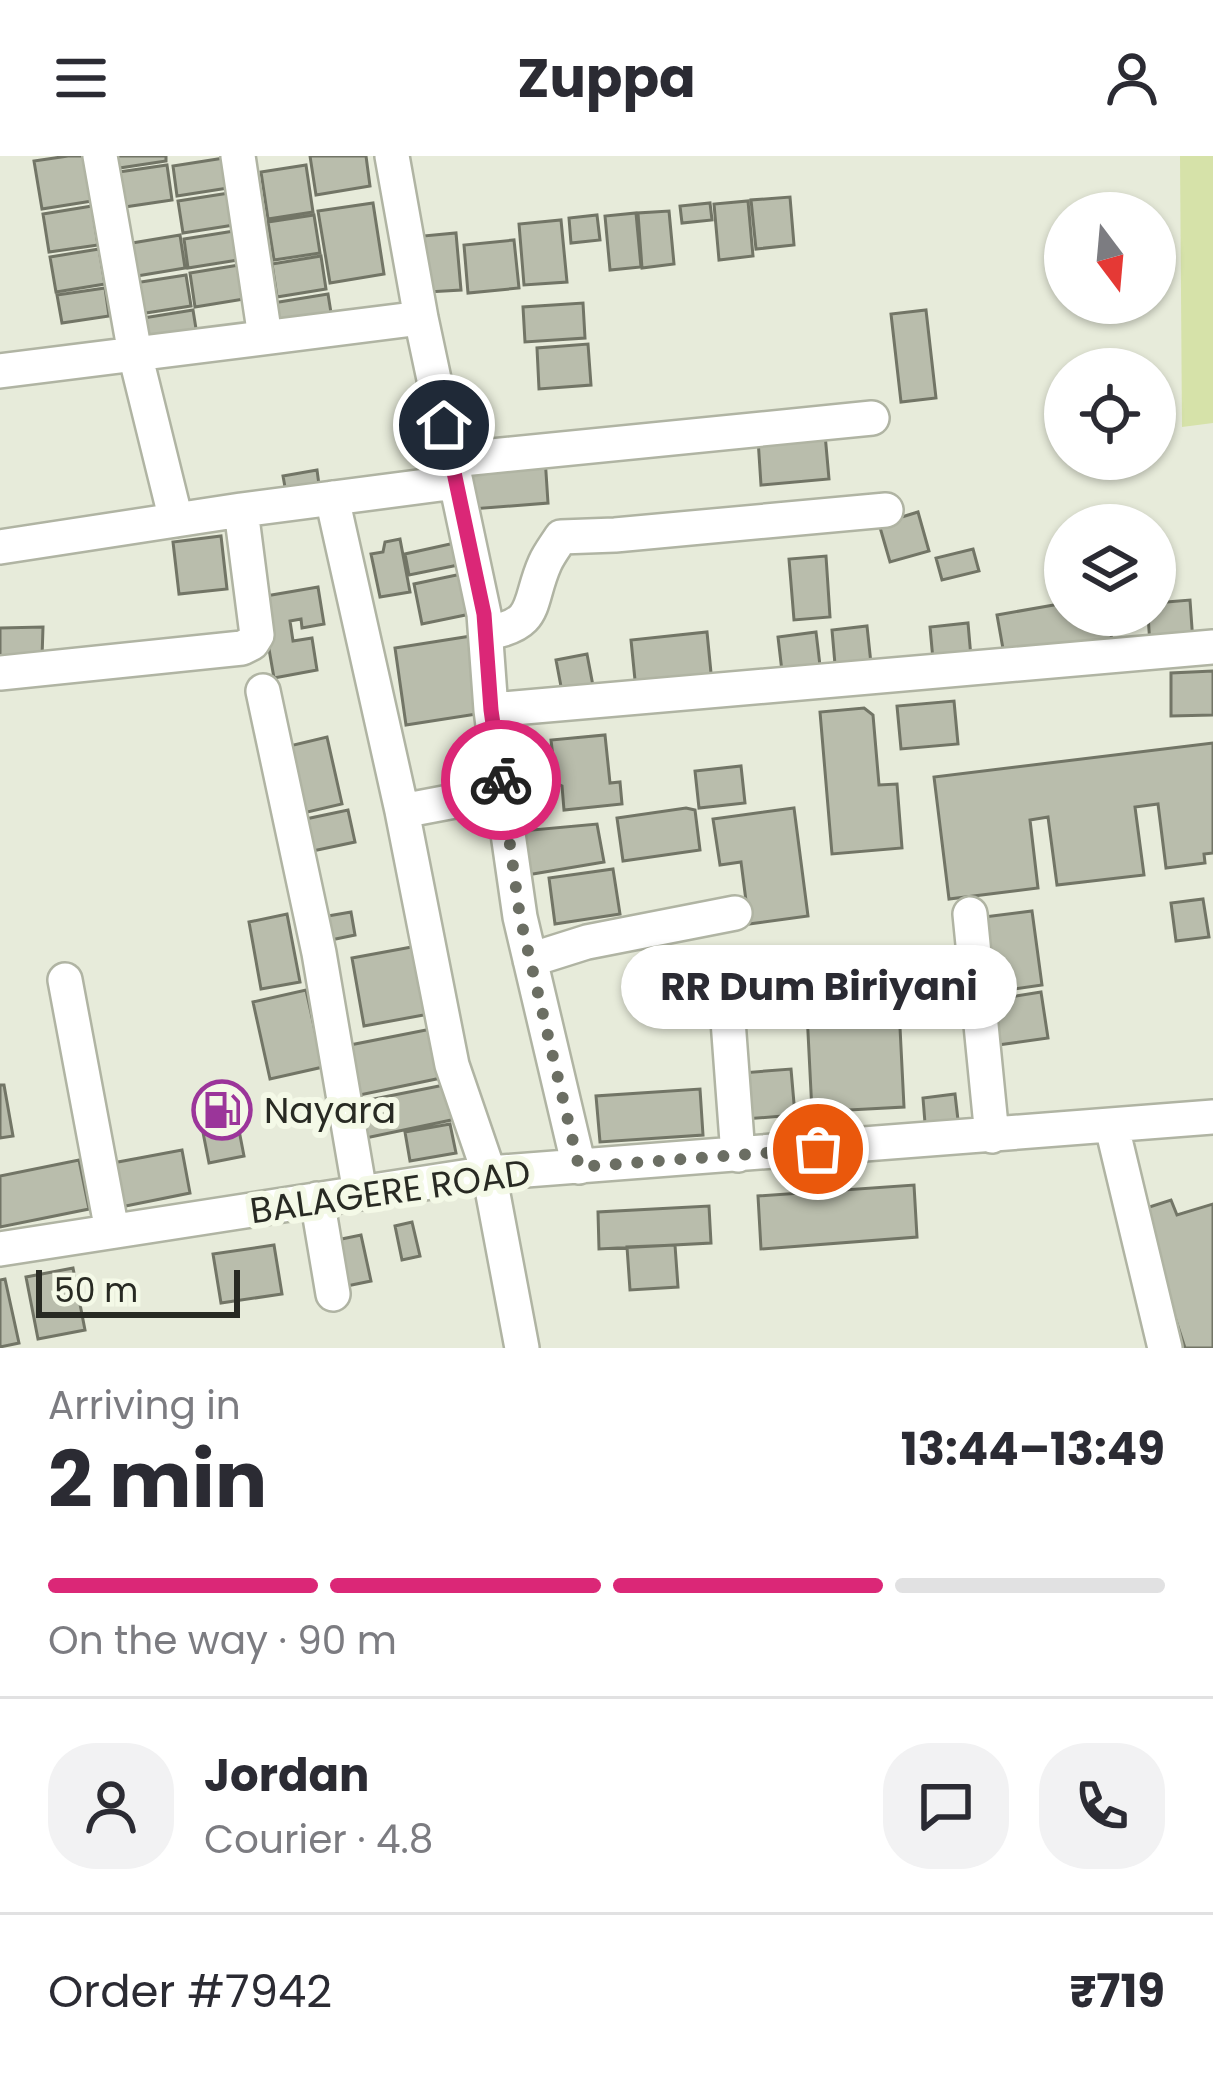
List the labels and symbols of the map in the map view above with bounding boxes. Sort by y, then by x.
north arrow [1044,192,1176,324]
pin [393,374,495,476]
courier [441,720,561,840]
callout: RR Dum Biriyani [620,945,1016,1029]
fuel station icon: Nayara [191,1079,253,1141]
place label: Nayara [264,1085,396,1136]
pin [767,1098,869,1200]
street label: BALAGERE ROAD [247,1147,533,1236]
scale bar [36,1264,240,1317]

